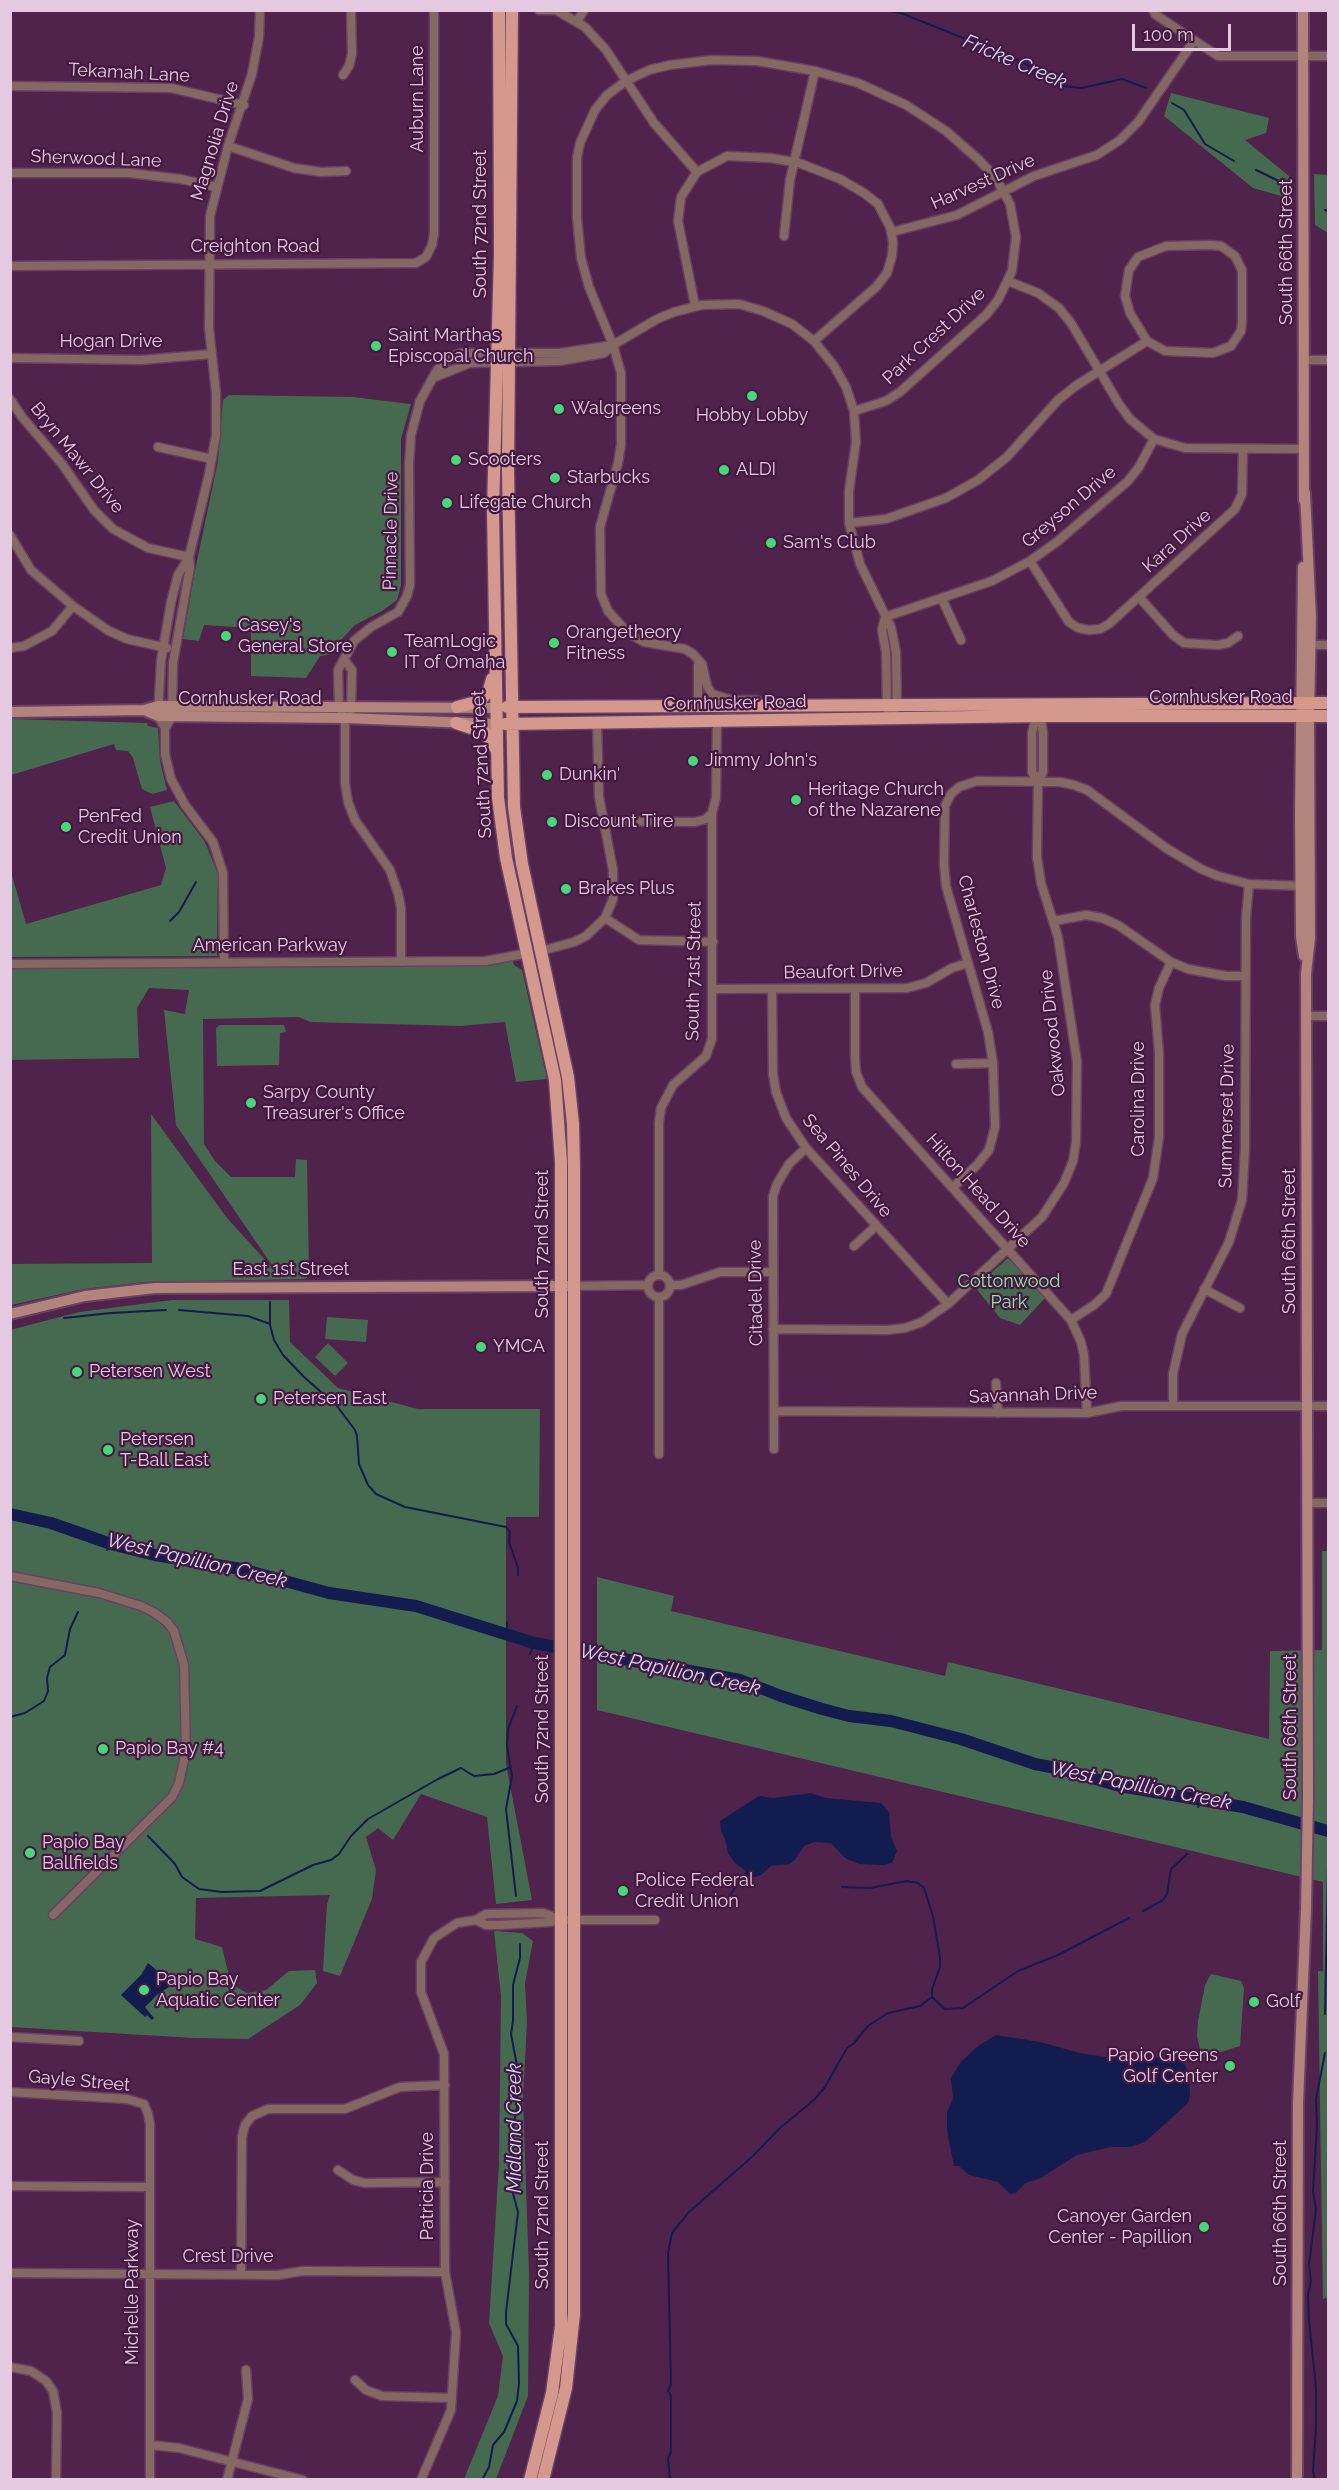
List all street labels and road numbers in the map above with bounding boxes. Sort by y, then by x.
street label: Auburn Lane [407,45,429,153]
street label: Tekamah Lane [68,59,190,87]
street label: Magnolia Drive [187,79,243,203]
street label: Sherwood Lane [30,146,162,172]
street label: Harvest Drive [928,149,1038,215]
street label: South 72nd Street [470,150,492,298]
street label: South 66th Street [1276,179,1298,325]
street label: Creighton Road [190,236,320,258]
street label: Park Crest Drive [878,283,990,389]
street label: Hogan Drive [60,331,162,353]
street label: Bryn Mawr Drive [26,398,128,518]
street label: Greyson Drive [1018,461,1120,553]
street label: Pinnacle Drive [379,471,403,591]
street label: Kara Drive [1138,505,1216,577]
street label: Cornhusker Road [1149,687,1293,709]
street label: Cornhusker Road [178,688,322,710]
street label: South 72nd Street [467,689,497,839]
street label: Cornhusker Road [663,691,807,715]
street label: Charleston Drive [953,873,1009,1011]
street label: South 71st Street [682,901,706,1041]
street label: American Parkway [193,935,347,957]
street label: Beaufort Drive [783,960,903,984]
street label: Oakwood Drive [1036,969,1070,1097]
street label: Carolina Drive [1128,1041,1150,1157]
street label: Summerset Drive [1215,1044,1239,1188]
street label: Sea Pines Drive [797,1110,897,1222]
street label: Hilton Head Drive [921,1130,1035,1252]
street label: South 66th Street [1279,1168,1301,1314]
street label: South 72nd Street [532,1170,554,1318]
street label: Citadel Drive [744,1240,768,1346]
street label: East 1st Street [233,1259,349,1281]
street label: Savannah Drive [968,1382,1098,1408]
street label: South 66th Street [1280,1654,1302,1800]
street label: South 72nd Street [532,1655,554,1803]
street label: Gayle Street [27,2066,131,2096]
street label: Patricia Drive [417,2132,439,2240]
street label: South 66th Street [1270,2140,1292,2286]
street label: South 72nd Street [532,2141,554,2289]
street label: Michelle Parkway [122,2219,144,2365]
street label: Crest Drive [182,2246,274,2268]

